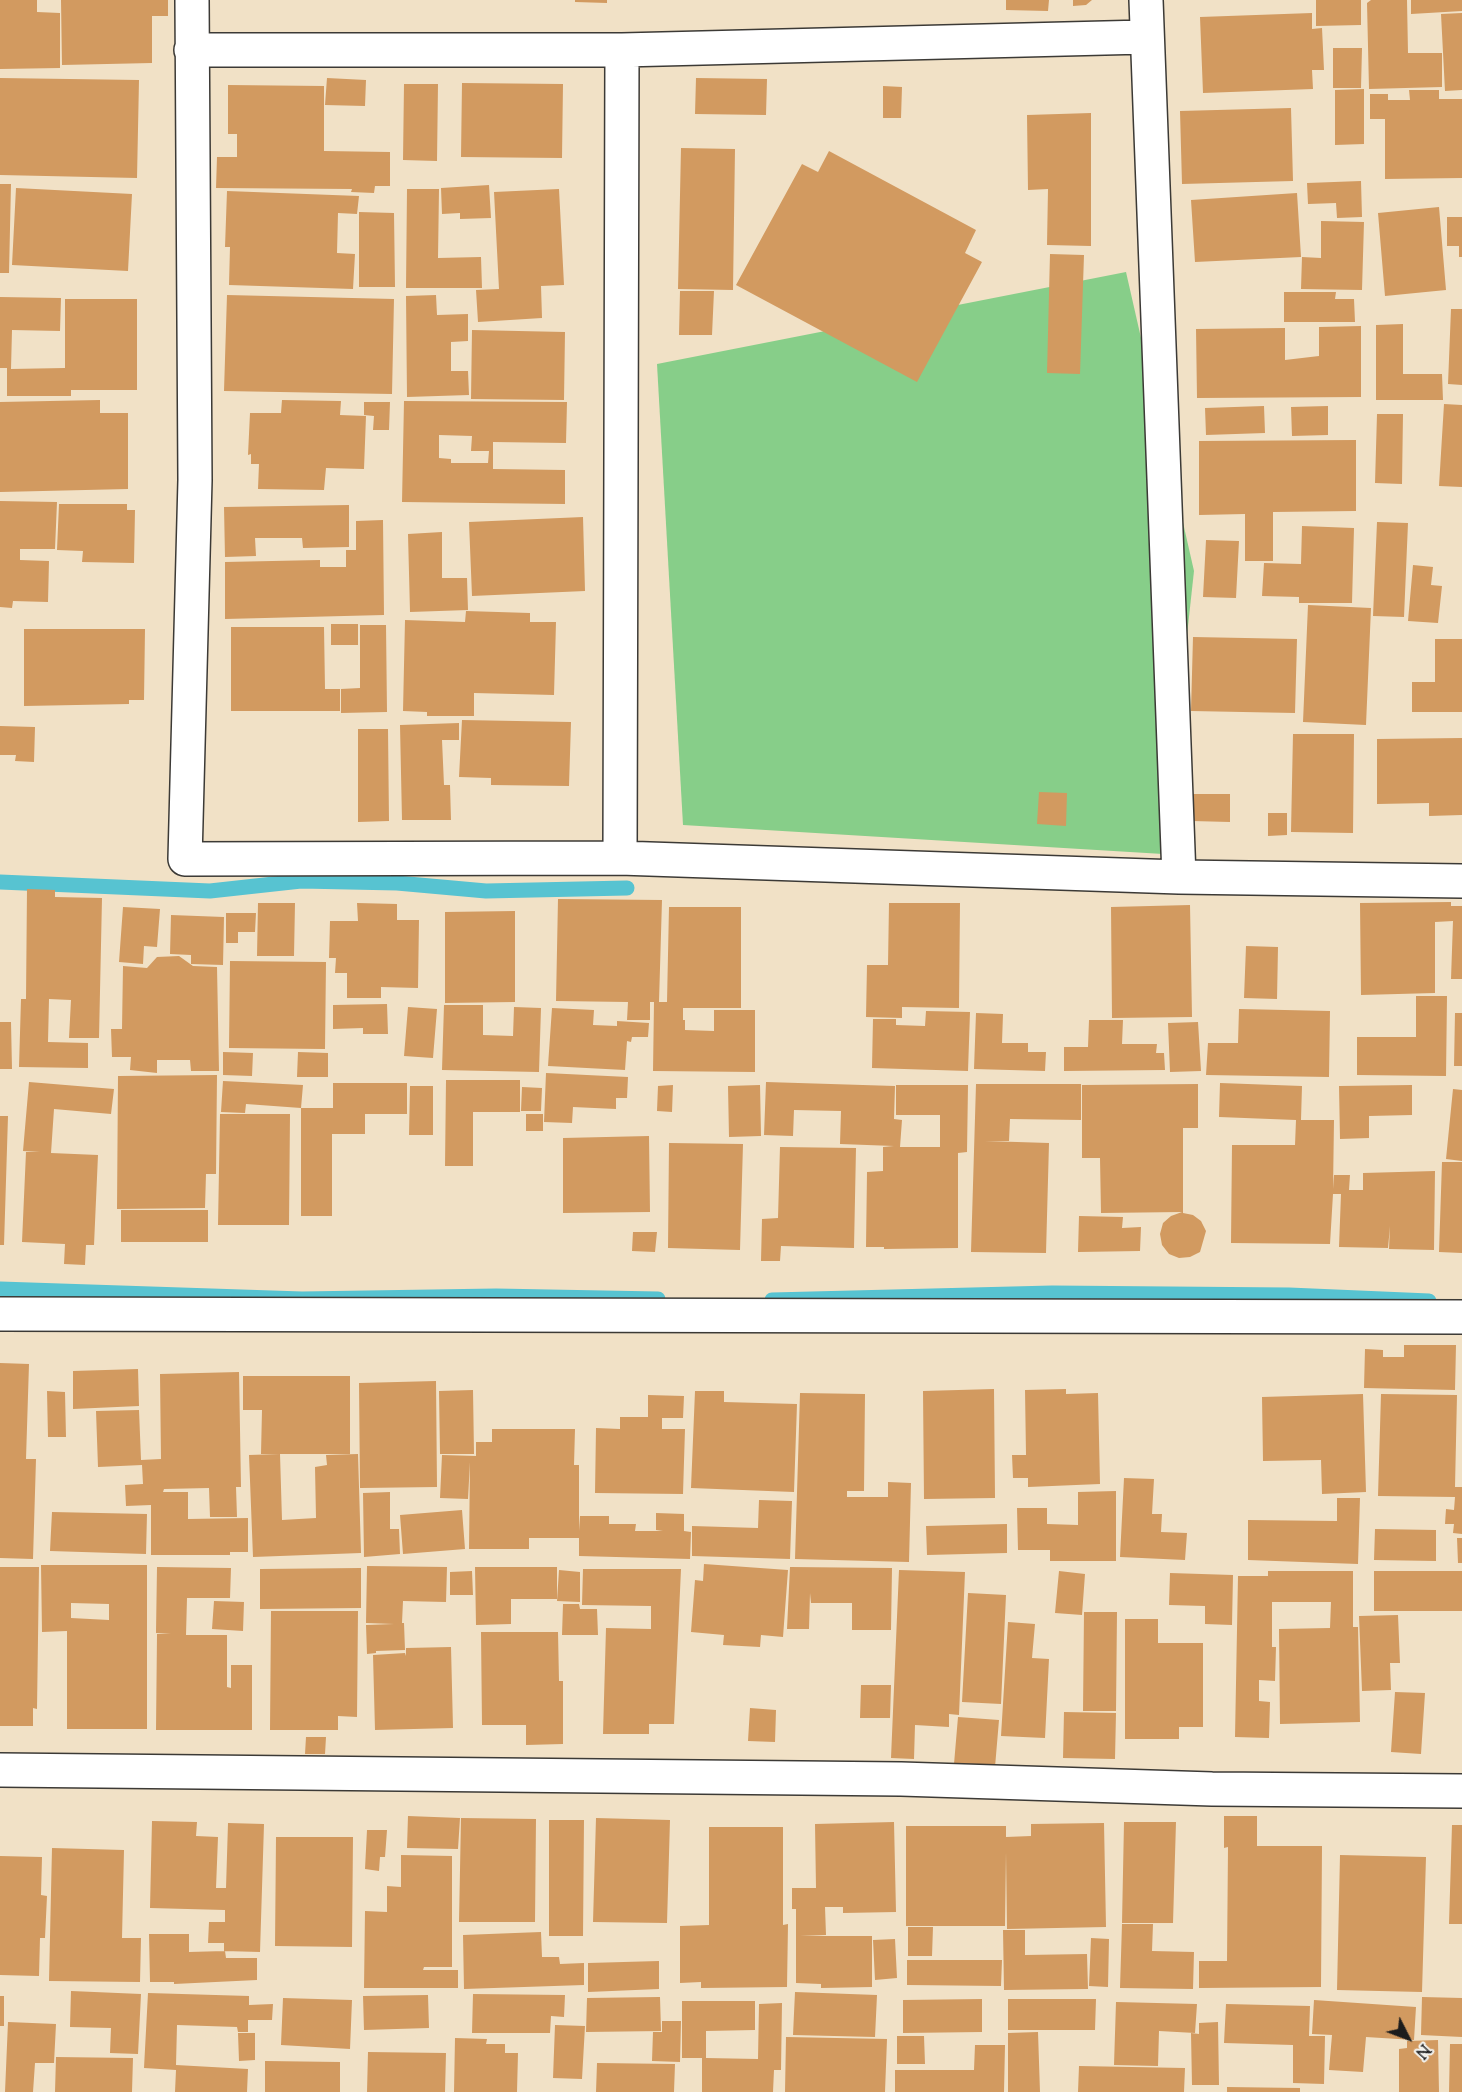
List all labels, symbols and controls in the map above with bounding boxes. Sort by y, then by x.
north arrow [1378,2008,1438,2068]
text: N [1409,2038,1435,2063]

